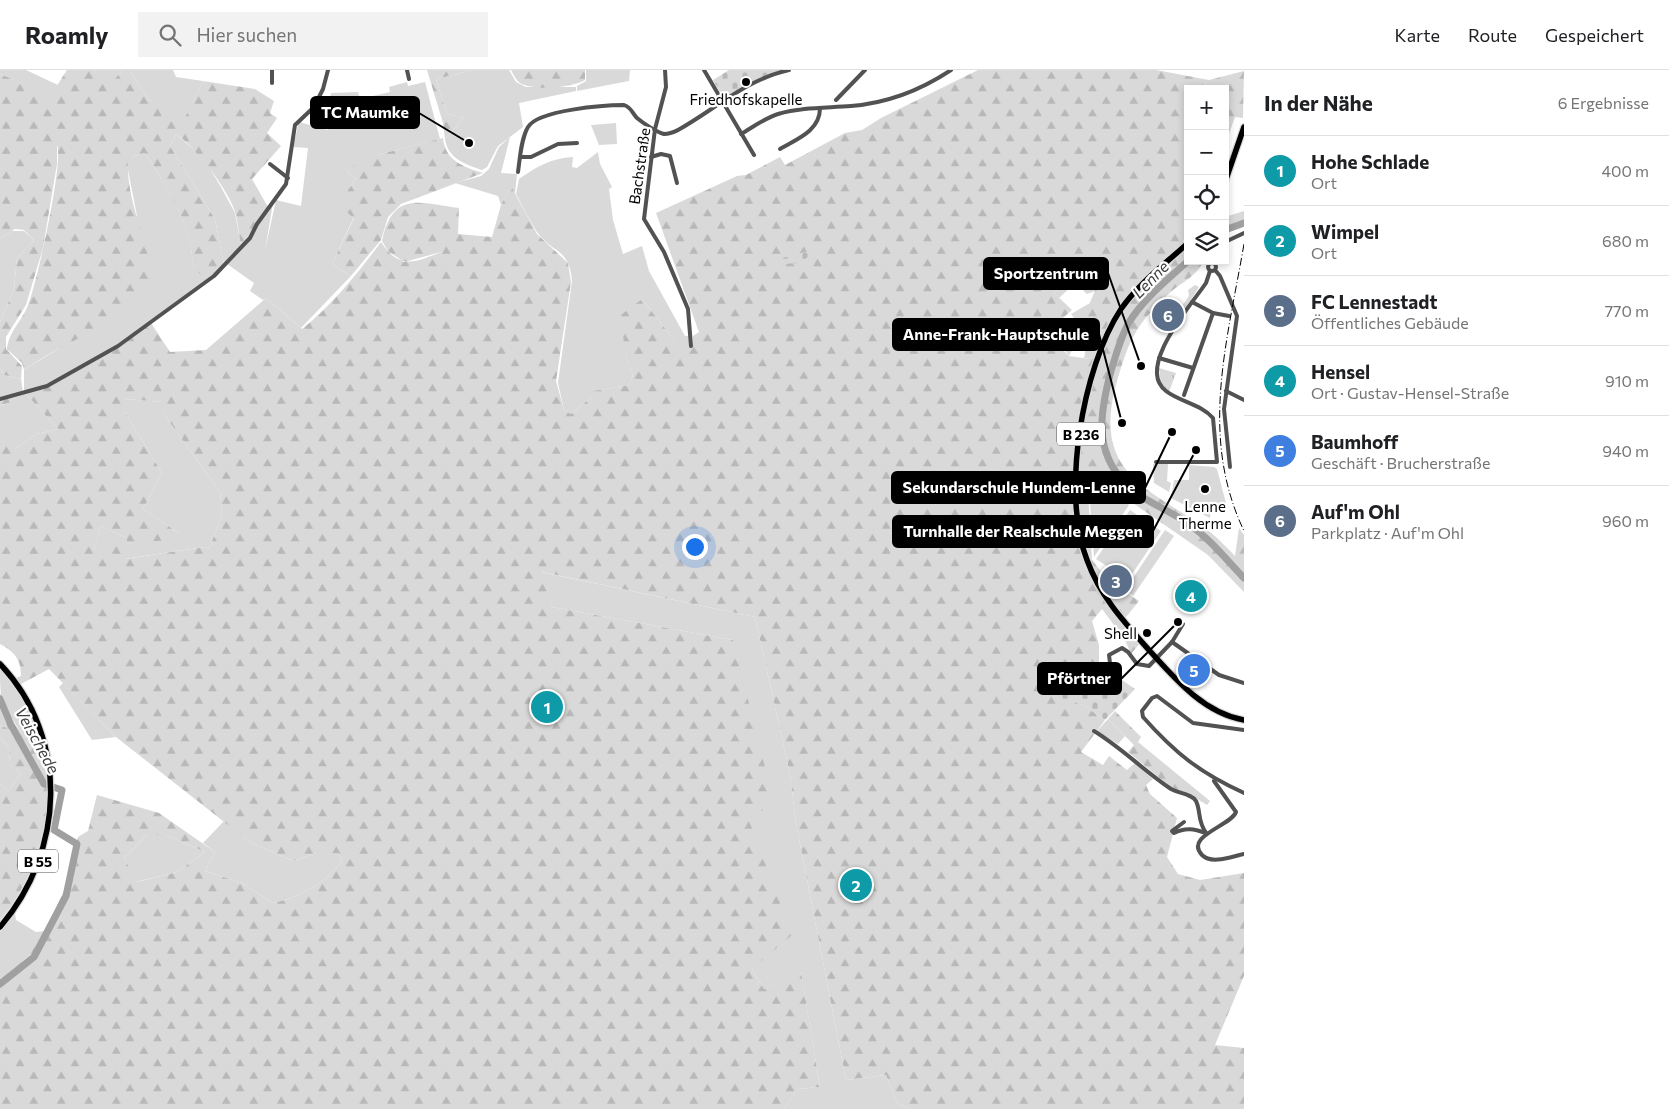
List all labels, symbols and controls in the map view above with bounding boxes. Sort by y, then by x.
search box [138,12,488,57]
text: Roamly [25,20,108,49]
icon: search [156,21,184,49]
text: Hier suchen [196,23,297,46]
text: Karte [1395,24,1440,46]
text: Route [1468,24,1517,46]
text: Gespeichert [1545,24,1644,46]
marker: Friedhofskapelle [740,76,752,88]
map controls [1184,85,1229,265]
button: + [1184,85,1229,130]
place label: Friedhofskapelle [689,90,803,108]
text: In der Nähe [1264,90,1373,115]
text: 6 Ergebnisse [1558,93,1649,112]
callout: TC Maumke [311,97,419,128]
text: TC Maumke [321,102,409,121]
street label: Bachstraße [625,126,653,205]
button: − [1184,130,1229,175]
text: Hohe Schlade [1311,150,1429,173]
text: 1 [1276,161,1284,180]
text: 400 m [1601,161,1649,180]
text: Ort [1311,173,1337,192]
button: locate [1184,175,1229,220]
button: layers [1184,220,1229,265]
text: Wimpel [1311,220,1379,243]
text: 2 [1275,231,1285,250]
text: 680 m [1602,231,1649,250]
text: Ort [1311,243,1337,262]
water label: Lenne [1128,256,1173,302]
callout: Sportzentrum [984,258,1108,289]
text: Sportzentrum [994,263,1098,282]
text: FC Lennestadt [1311,290,1438,313]
pin: 6 [1152,296,1184,334]
text: 3 [1275,301,1285,320]
text: 770 m [1605,301,1649,320]
text: Öffentliches Gebäude [1311,313,1469,332]
callout: Anne-Frank-Hauptschule [893,319,1099,350]
text: Anne-Frank-Hauptschule [903,324,1089,343]
text: Hensel [1311,360,1370,383]
text: 4 [1275,371,1285,390]
text: 910 m [1605,371,1649,390]
text: Ort · Gustav-Hensel-Straße [1311,383,1509,402]
road number: B 236 [1057,422,1105,446]
text: Baumhoff [1311,430,1398,453]
text: 5 [1275,441,1285,460]
text: 940 m [1602,441,1649,460]
text: Geschäft · Brucherstraße [1311,453,1490,472]
callout: Sekundarschule Hundem-Lenne [892,472,1145,503]
text: Sekundarschule Hundem-Lenne [903,477,1135,496]
marker: Lenne Therme [1199,483,1211,495]
place label: Lenne Therme [1178,497,1232,532]
text: Auf'm Ohl [1311,500,1400,523]
text: 6 [1275,511,1285,530]
text: 960 m [1602,511,1649,530]
callout: Turnhalle der Realschule Meggen [893,516,1153,547]
text: Turnhalle der Realschule Meggen [903,521,1143,540]
text: Parkplatz · Auf'm Ohl [1311,523,1464,542]
your location [682,534,708,560]
pin: 3 [1100,562,1132,600]
pin: 4 [1175,577,1207,615]
place label: Shell [1104,624,1137,642]
marker: Shell [1141,627,1153,639]
pin: 5 [1178,651,1210,689]
callout: Pförtner [1038,663,1121,694]
text: Pförtner [1047,668,1111,687]
pin: 1 [531,688,563,726]
water label: Veischede [12,703,64,777]
road number: B 55 [18,849,58,872]
pin: 2 [840,866,872,904]

